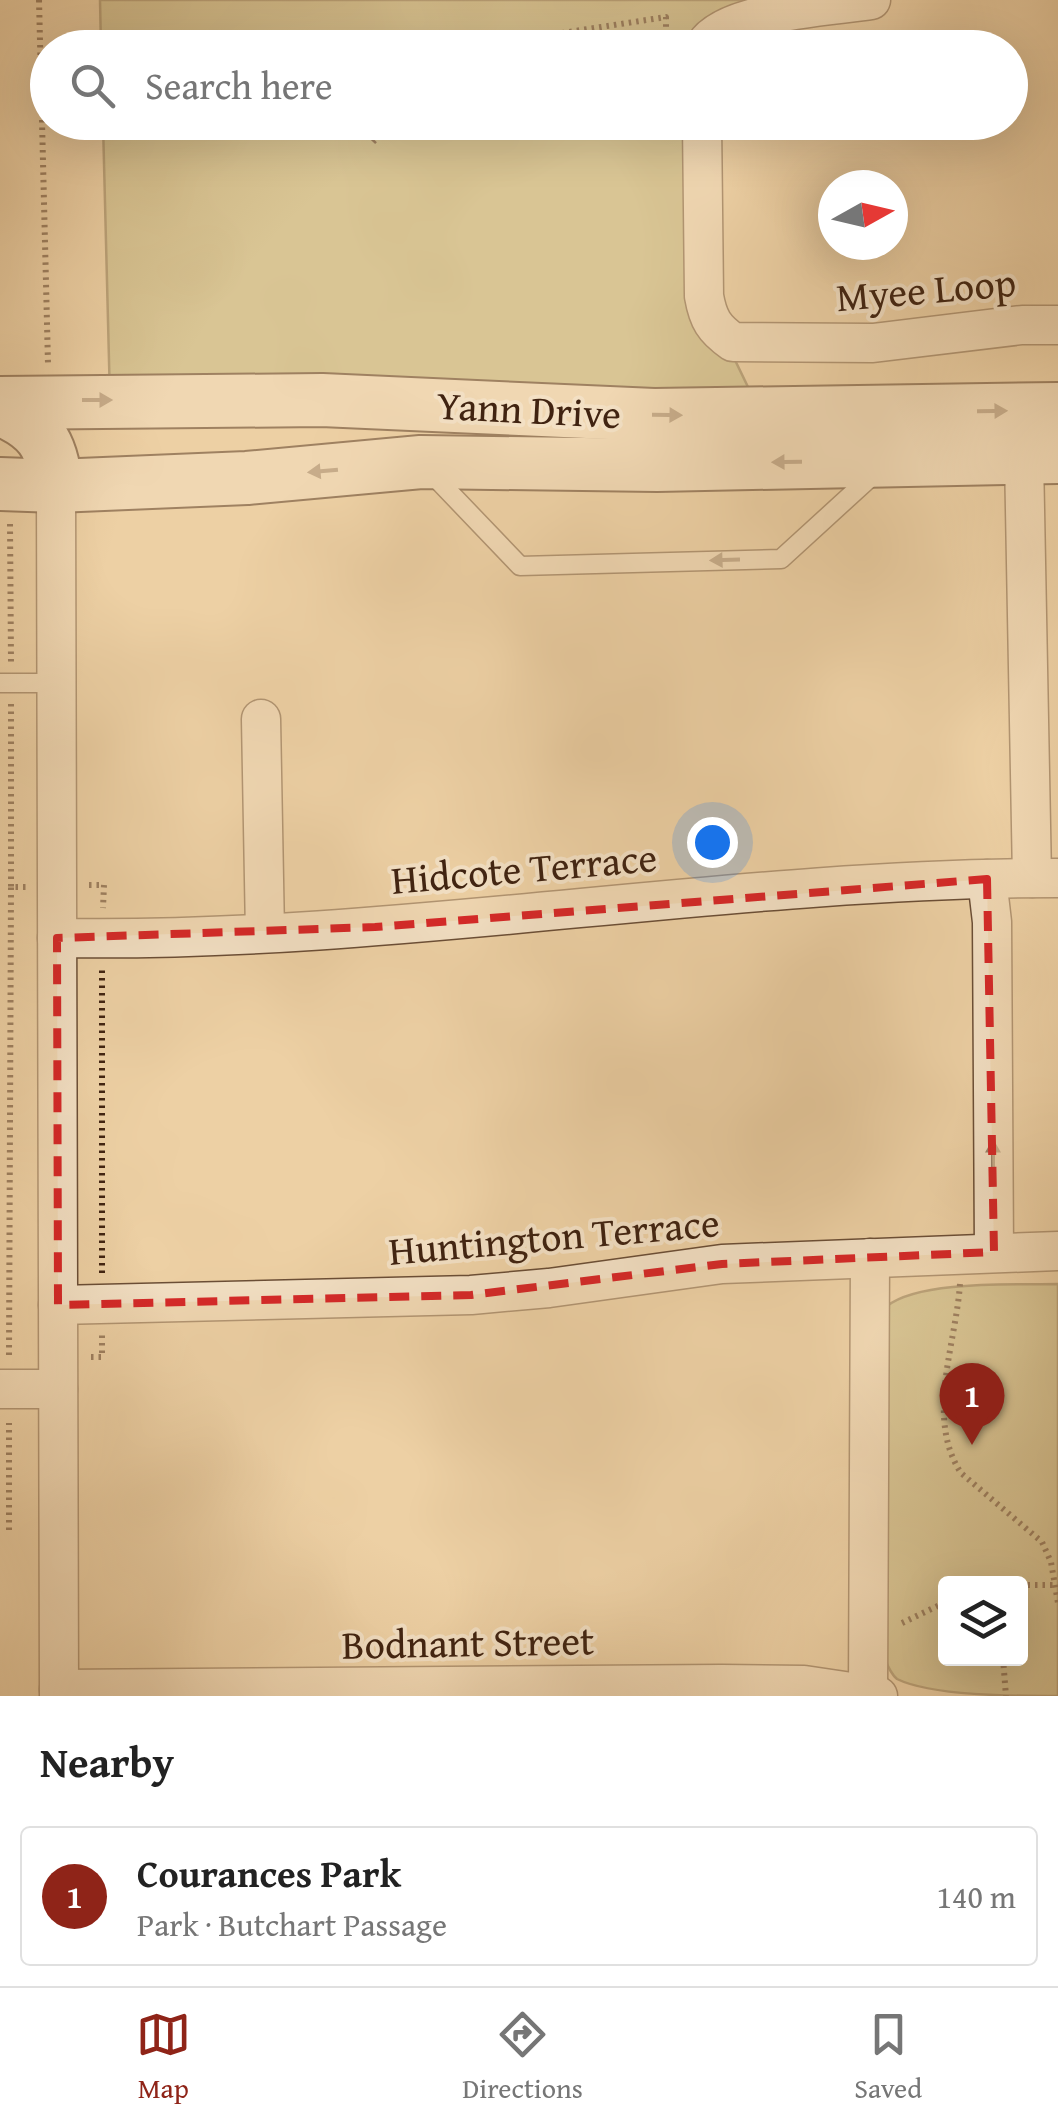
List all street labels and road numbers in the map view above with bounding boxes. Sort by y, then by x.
street label: Myee Loop [834,252,1018,326]
street label: Yann Drive [436,375,622,443]
street label: Hidcote Terrace [389,827,659,909]
street label: Huntington Terrace [386,1192,722,1280]
street label: Bodnant Street [341,1610,595,1674]

